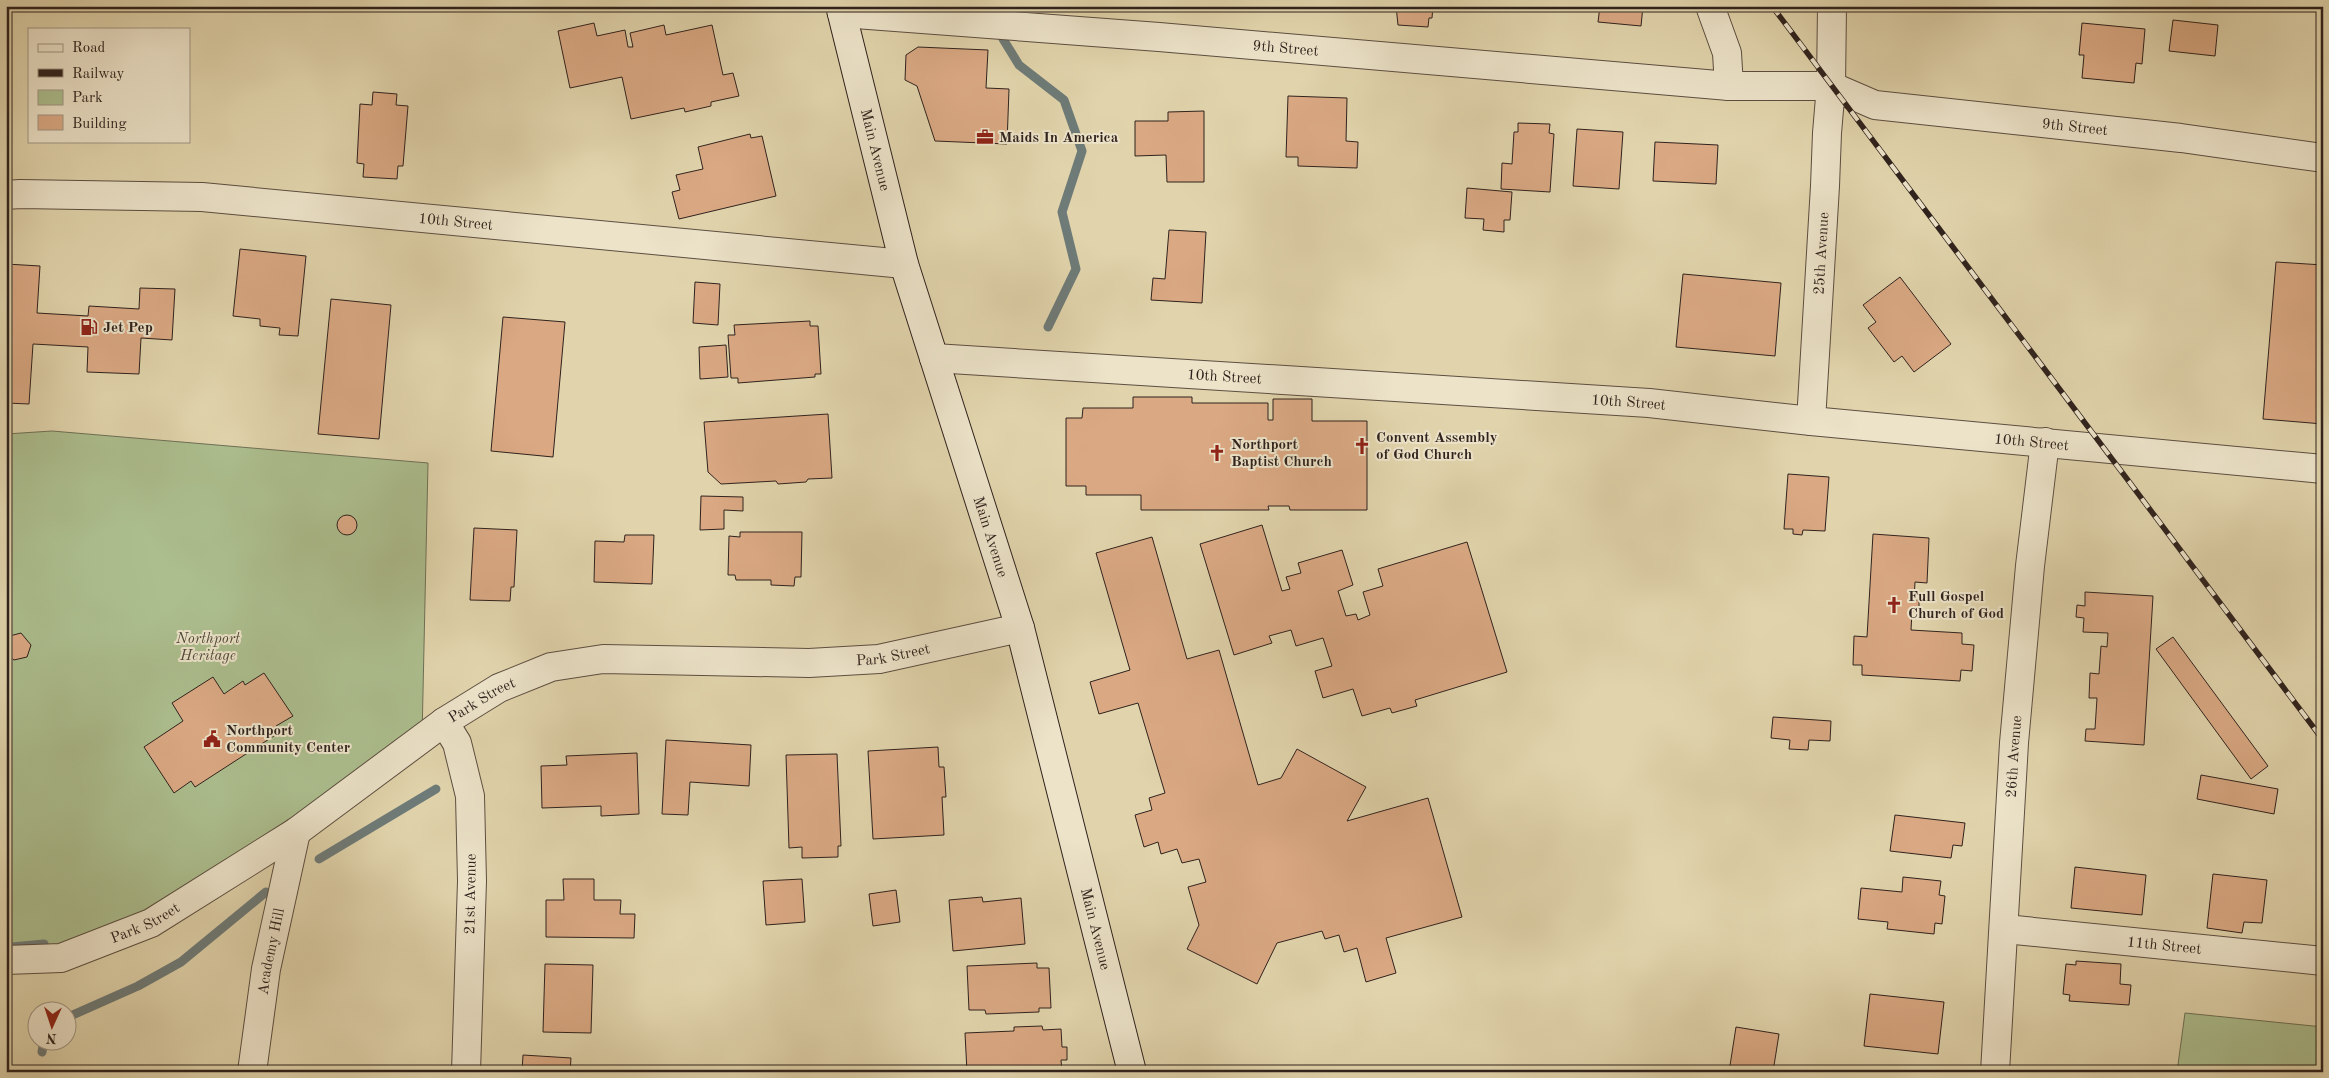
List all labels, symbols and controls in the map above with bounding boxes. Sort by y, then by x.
legend [28,28,190,142]
street label: 9th Street [1252,39,1319,60]
text: Road [72,41,106,56]
text: Railway [72,67,125,82]
text: Park [72,91,103,106]
street label: Main Avenue [857,107,892,193]
text: Building [72,117,127,132]
street label: 9th Street [2041,117,2108,139]
office icon: Maids In America [975,127,995,147]
place label: Maids In America [999,131,1119,146]
street label: 10th Street [418,212,494,234]
street label: 25th Avenue [1813,212,1832,295]
fuel station icon: Jet Pep [79,317,99,337]
place label: Jet Pep [103,321,153,336]
street label: 10th Street [1187,368,1262,388]
street label: 10th Street [1591,393,1667,414]
place label: Convent Assembly of God Church [1376,431,1498,463]
street label: 10th Street [1994,432,2069,454]
church icon: Convent Assembly of God Church [1352,436,1372,456]
place label: Northport Baptist Church [1231,438,1332,470]
church icon: Northport Baptist Church [1207,443,1227,463]
street label: Main Avenue [970,495,1009,580]
place label: Full Gospel Church of God [1908,590,2004,622]
church icon: Full Gospel Church of God [1884,595,1904,615]
park label: Northport Heritage [175,632,240,664]
street label: Park Street [856,642,932,669]
street label: Park Street [446,676,518,726]
street label: 26th Avenue [2005,715,2025,798]
place label: Northport Community Center [226,724,351,756]
public building icon: Northport Community Center [202,729,222,749]
street label: 21st Avenue [463,853,480,935]
street label: Main Avenue [1077,887,1112,972]
street label: Park Street [109,901,183,947]
street label: Academy Hill [257,907,288,996]
street label: 11th Street [2126,935,2202,958]
north arrow [28,1000,78,1050]
text: N [45,1031,57,1045]

